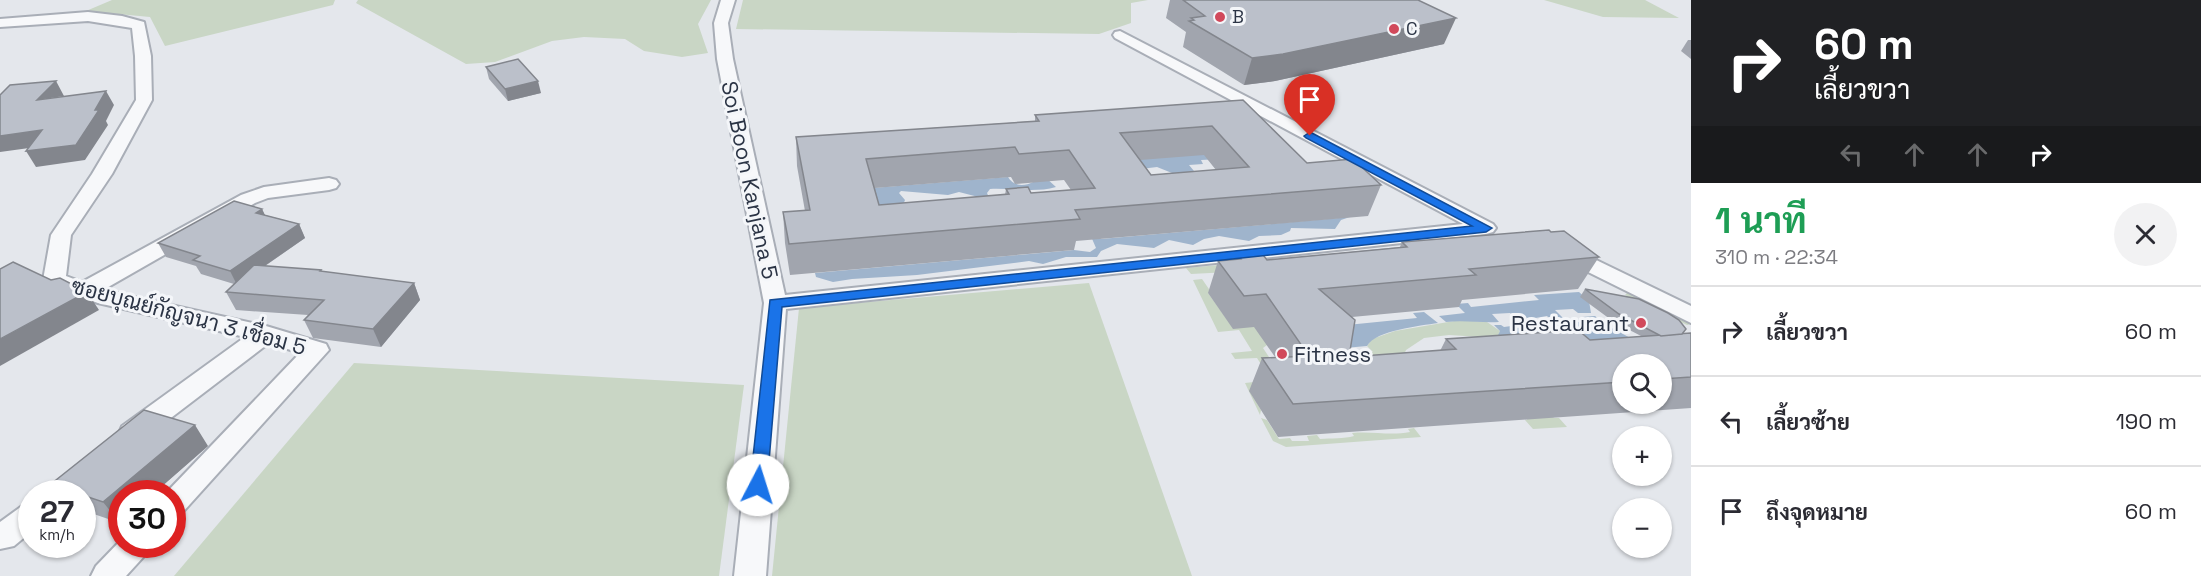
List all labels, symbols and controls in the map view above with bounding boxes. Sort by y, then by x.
place label: B [1232,5,1244,28]
marker: B [1213,10,1227,24]
place label: C [1406,17,1418,40]
text: 60 m [1814,18,1914,71]
marker: C [1387,22,1401,36]
icon: right [1715,24,1793,102]
text: เลี้ยวขวา [1814,72,1910,107]
pin [1284,74,1335,136]
street label: Soi Boon Kanjana 5 [715,78,785,282]
icon: arrive [1293,83,1326,116]
icon: left [1835,138,1868,171]
icon: ahead [1898,138,1931,171]
icon: ahead [1961,138,1994,171]
icon: right [2024,138,2057,171]
text: 1 นาที [1715,198,1807,244]
button: close [2114,203,2177,266]
text: 310 m · 22:34 [1715,244,1838,270]
street label: ซอยบุณย์กัญจนา 3 เชื่อม 5 [68,266,311,363]
place label: Restaurant [1511,309,1629,337]
icon: right [1715,315,1748,348]
marker: Restaurant [1634,316,1648,330]
text: 60 m [2125,317,2177,345]
text: เลี้ยวขวา [1766,318,1848,346]
place label: Fitness [1294,340,1371,368]
marker: Fitness [1275,347,1289,361]
map controls [1612,354,1672,558]
button: search [1612,354,1672,414]
icon: left [1715,405,1748,438]
text: 190 m [2116,407,2177,435]
text: เลี้ยวซ้าย [1766,408,1850,436]
button: + [1612,426,1672,486]
position arrow [726,453,790,517]
speed limit sign: 30 [108,480,186,558]
text: 27 [40,492,74,531]
icon: arrive [1715,495,1748,528]
text: 60 m [2125,497,2177,525]
button: − [1612,498,1672,558]
text: ถึงจุดหมาย [1766,498,1868,526]
text: km/h [39,525,75,544]

